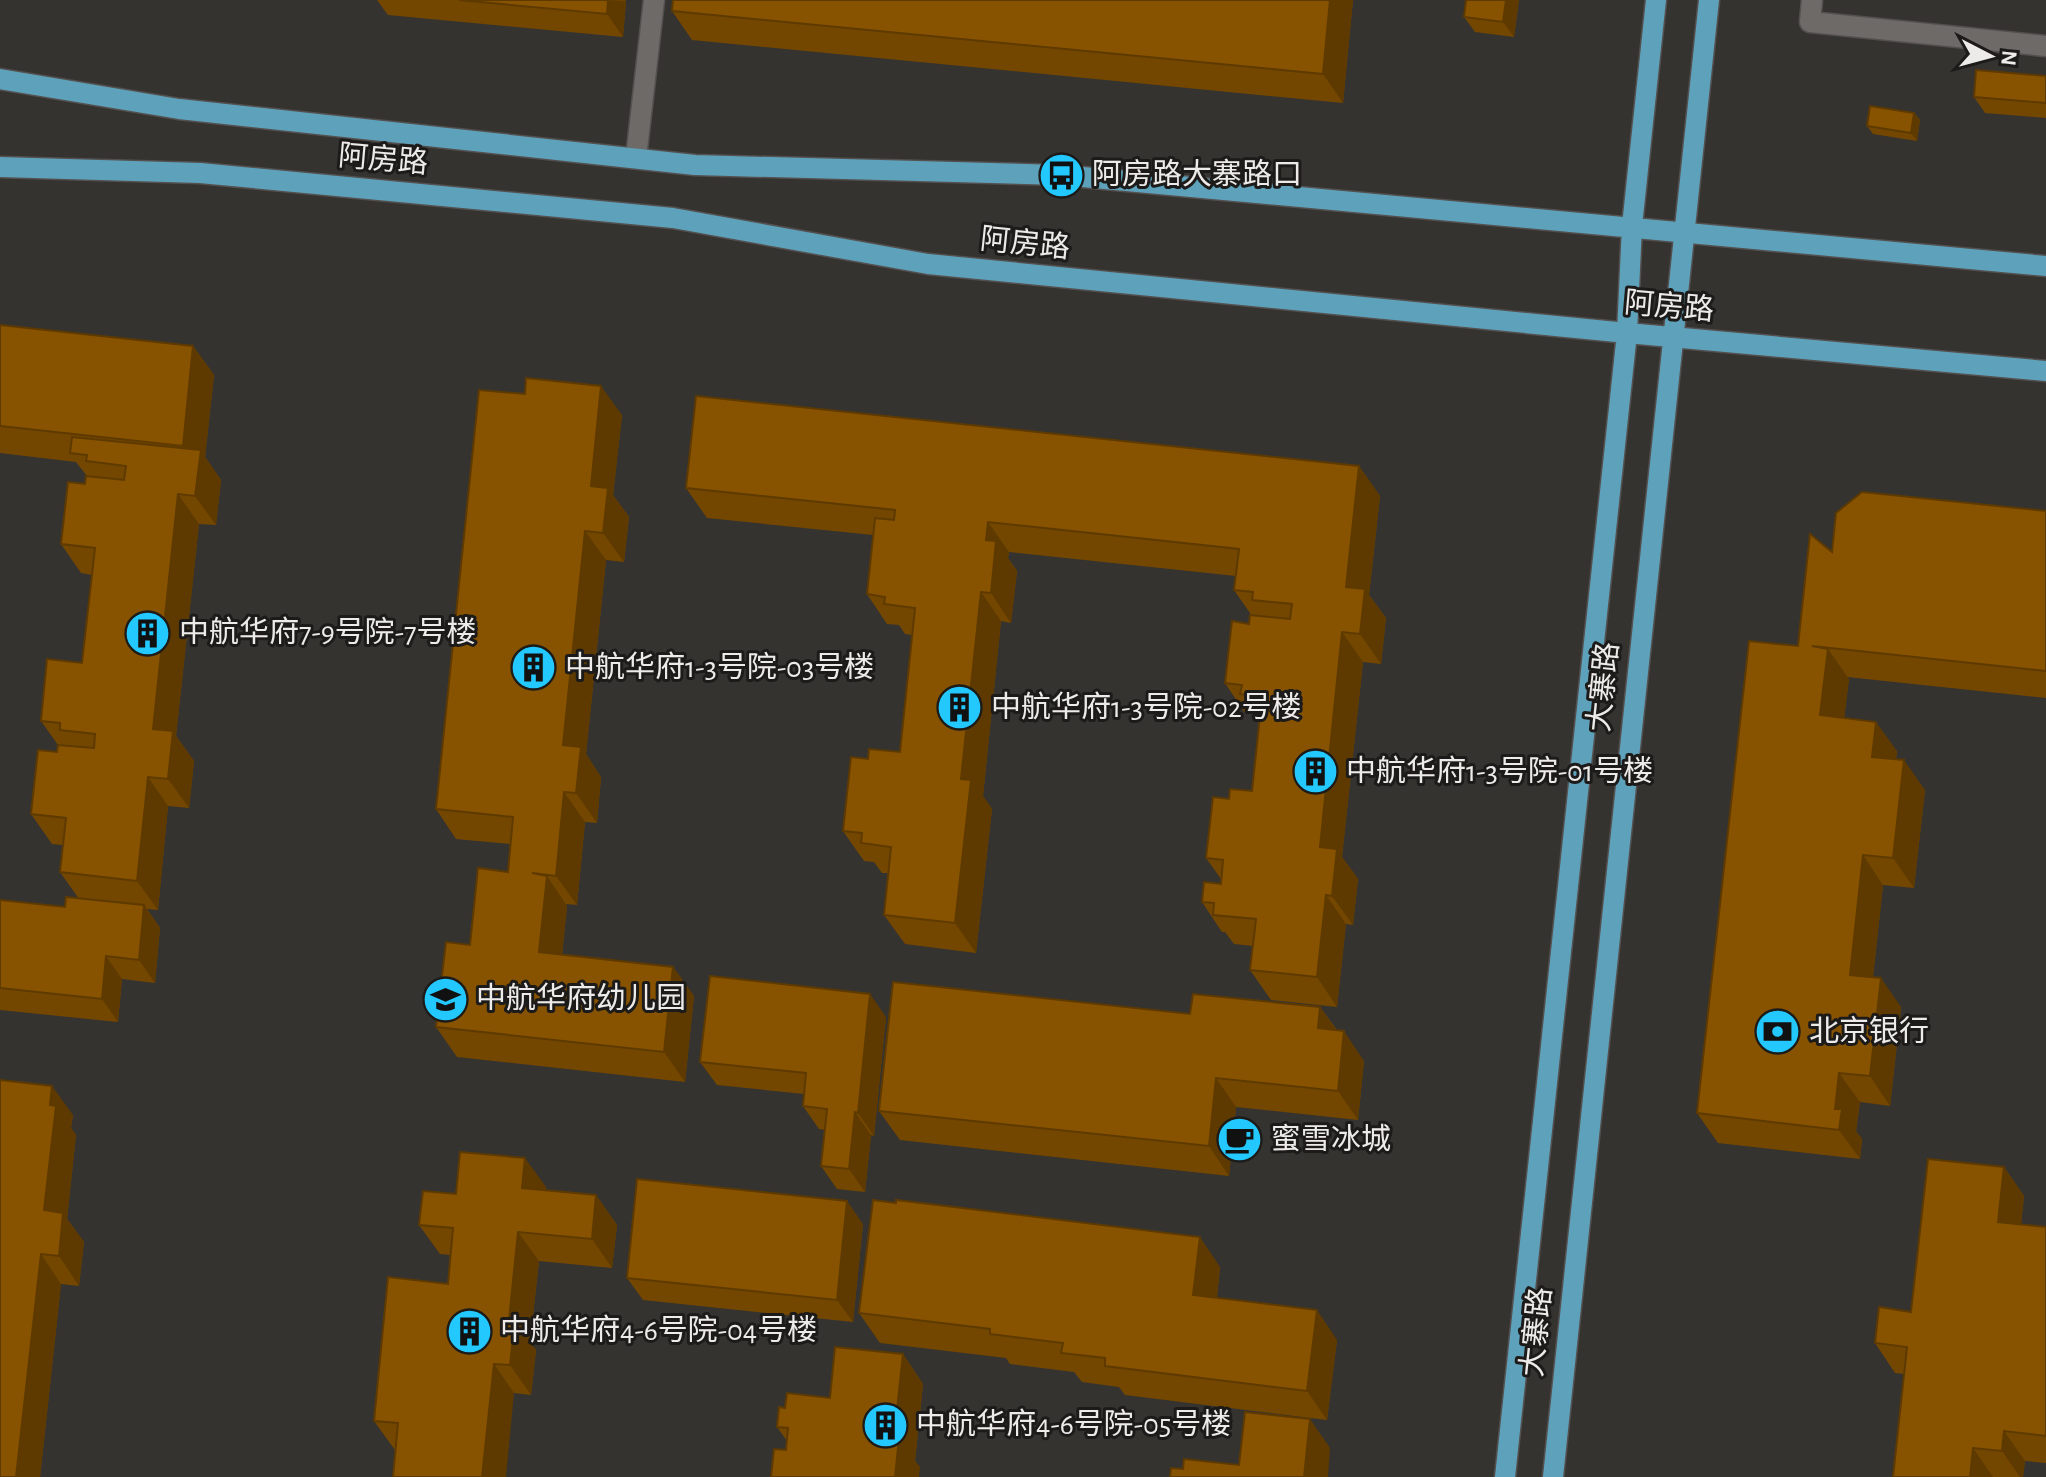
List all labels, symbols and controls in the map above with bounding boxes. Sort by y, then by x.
north arrow [1950,16,2030,96]
text: N [1997,49,2021,67]
street label: 阿房路 [337,139,429,179]
bus stop icon: 阿房路大寨路口 [1037,151,1085,199]
place label: 阿房路大寨路口 [1092,158,1302,190]
street label: 阿房路 [979,222,1072,264]
street label: 阿房路 [1623,286,1715,326]
building icon: 中航华府7-9号院-7号楼 [124,609,172,657]
place label: 中航华府7-9号院-7号楼 [179,616,477,648]
street label: 大寨路 [1582,640,1624,733]
building icon: 中航华府1-3号院-03号楼 [510,644,558,692]
place label: 中航华府1-3号院-03号楼 [565,651,874,683]
building icon: 中航华府1-3号院-02号楼 [936,684,984,732]
place label: 中航华府1-3号院-02号楼 [991,691,1302,723]
building icon: 中航华府1-3号院-01号楼 [1291,748,1339,796]
place label: 中航华府1-3号院-01号楼 [1346,755,1653,787]
school or university icon: 中航华府幼儿园 [421,975,469,1023]
place label: 中航华府幼儿园 [476,982,686,1014]
bank icon: 北京银行 [1754,1008,1802,1056]
place label: 北京银行 [1809,1015,1929,1047]
cafe icon: 蜜雪冰城 [1216,1116,1264,1164]
place label: 蜜雪冰城 [1271,1123,1391,1155]
street label: 大寨路 [1515,1285,1557,1378]
building icon: 中航华府4-6号院-04号楼 [445,1307,493,1355]
place label: 中航华府4-6号院-04号楼 [500,1314,817,1346]
building icon: 中航华府4-6号院-05号楼 [861,1401,909,1449]
place label: 中航华府4-6号院-05号楼 [916,1408,1231,1440]

